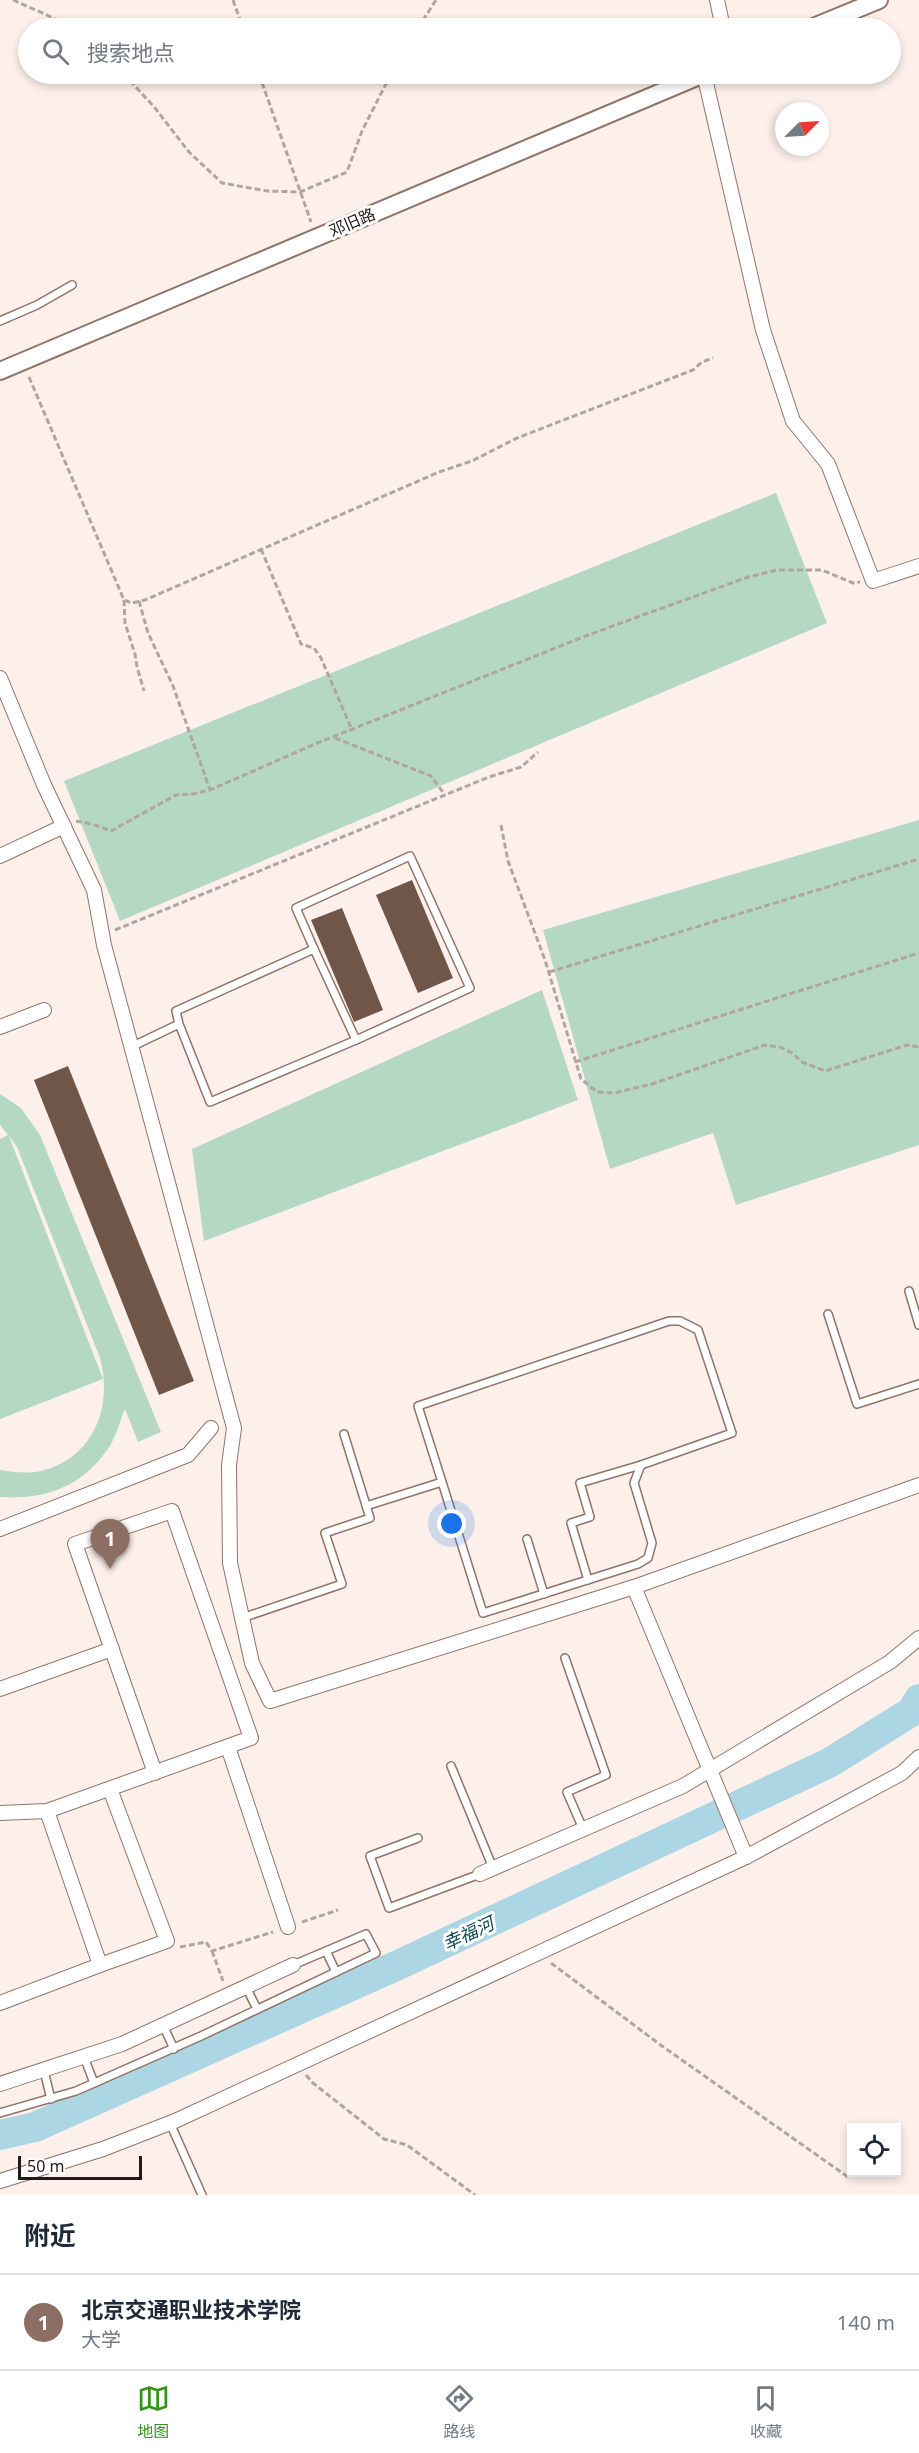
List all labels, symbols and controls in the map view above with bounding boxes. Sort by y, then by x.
search box [18,18,901,84]
icon: search [39,35,72,68]
text: 搜索地点 [87,37,175,67]
north arrow [775,102,829,156]
street label: 邓旧路 [326,202,378,242]
your location [437,1509,466,1538]
pin: 1 [90,1520,130,1569]
water label: 幸福河 [438,1909,500,1955]
map controls [847,2123,901,2177]
button: locate [847,2123,901,2177]
scale bar [18,2153,142,2180]
text: 50 m [27,2155,64,2177]
text: 附近 [24,2217,76,2253]
text: 北京交通职业技术学院 [81,2294,301,2324]
text: 1 [38,2309,49,2336]
text: 140 m [837,2309,895,2336]
text: 大学 [81,2326,121,2353]
tab: 地图 [137,2382,170,2442]
tab: 路线 [443,2382,476,2442]
tab: 收藏 [749,2382,782,2442]

